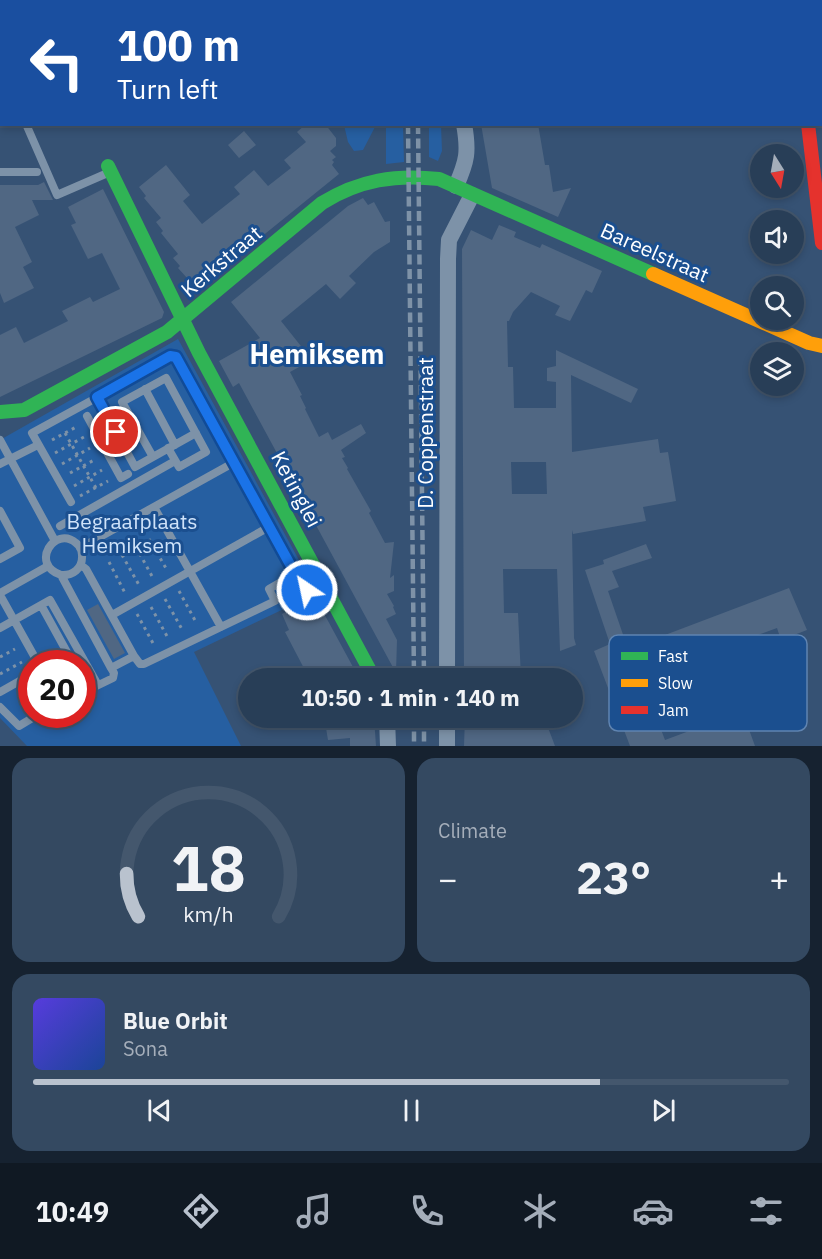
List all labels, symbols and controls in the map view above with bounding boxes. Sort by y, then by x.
text: 100 m [117,18,240,73]
icon: left [18,24,96,102]
text: Turn left [117,71,218,106]
north arrow [750,144,804,198]
map controls [750,144,804,396]
button: sound [750,210,804,264]
street label: Bareelstraat [596,216,714,288]
street label: Kerkstraat [175,219,267,303]
button: search [750,276,804,330]
district label: Hemiksem [250,336,384,371]
button: layers [750,342,804,396]
street label: D. Coppenstraat [411,357,439,509]
pin [90,406,141,457]
icon: arrive [99,415,132,448]
street label: Ketinglei [265,446,329,532]
park label: Begraafplaats Hemiksem [66,507,198,559]
position arrow [275,558,339,622]
legend [609,635,807,731]
text: Fast [658,646,688,666]
speed limit sign: 20 [18,650,96,728]
text: Slow [658,673,693,693]
text: 10:50 · 1 min · 140 m [301,683,520,712]
text: Jam [658,700,689,720]
text: Climate [438,817,507,844]
text: 18 [171,827,246,908]
text: 23° [576,848,651,906]
text: − [438,857,458,900]
text: + [769,857,789,900]
text: km/h [183,900,234,928]
text: Blue Orbit [123,1006,228,1035]
text: Sona [123,1035,168,1062]
icon: previous [143,1094,176,1127]
icon: pause [395,1094,428,1127]
icon: next [647,1094,680,1127]
icon: directions [180,1190,222,1232]
icon: music [293,1190,335,1232]
icon: phone [406,1190,448,1232]
icon: climate [519,1190,561,1232]
icon: car [632,1190,674,1232]
icon: filters [745,1190,787,1232]
text: 10:49 [35,1194,109,1229]

